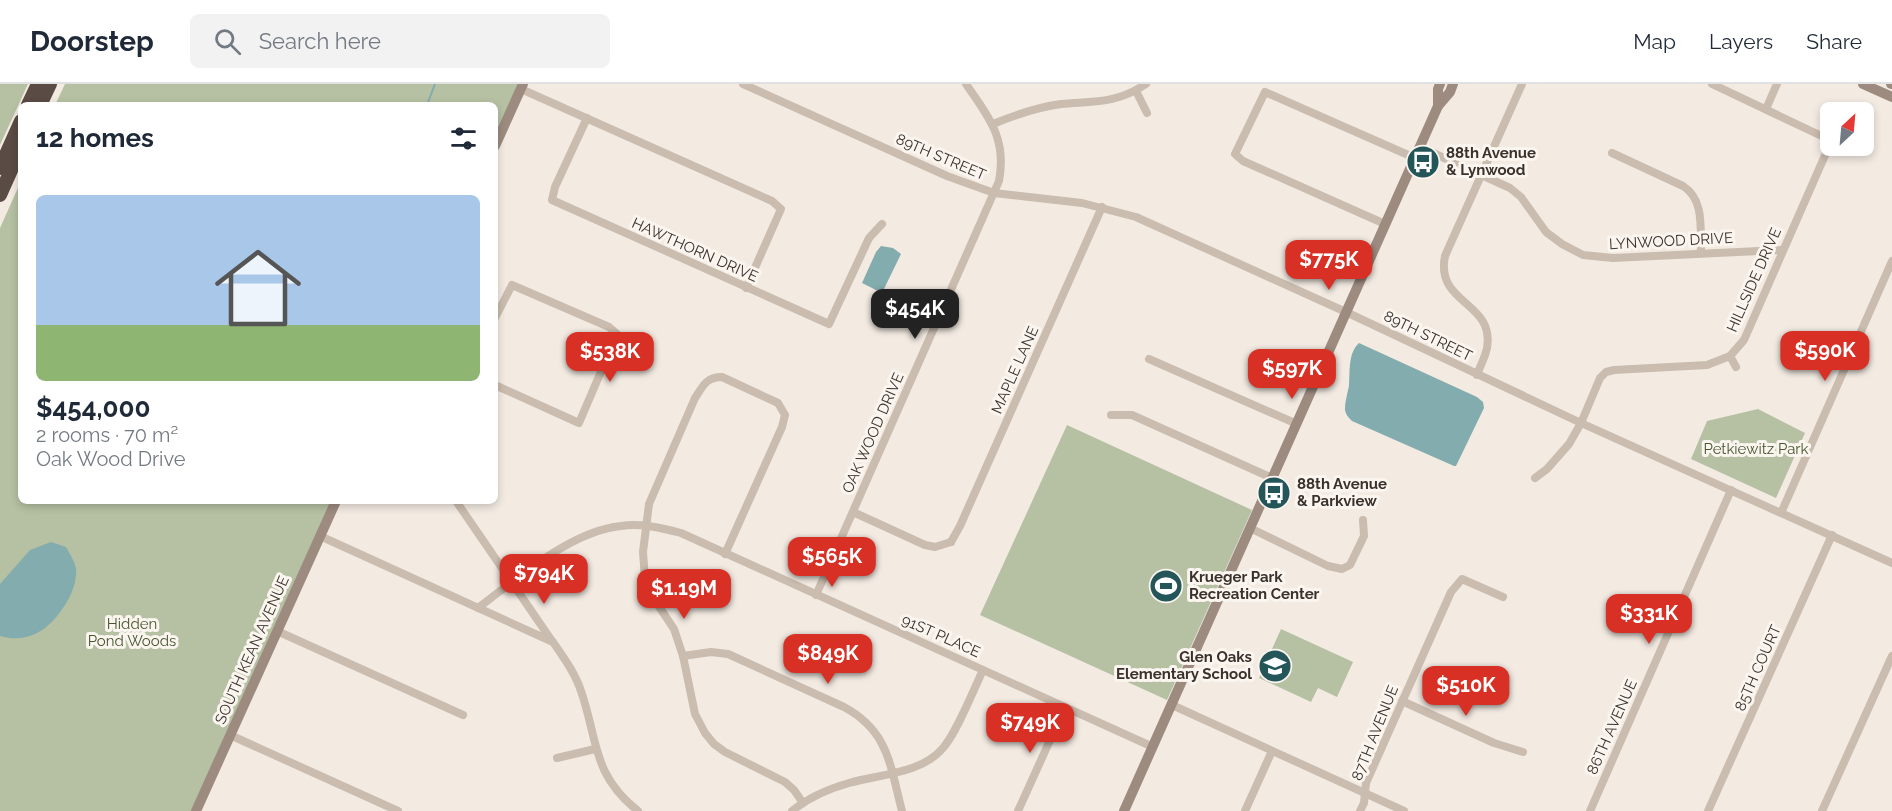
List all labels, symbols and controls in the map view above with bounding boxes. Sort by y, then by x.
search box [190,14,610,68]
text: Doorstep [30,25,154,58]
icon: search [211,25,244,58]
text: Search here [259,28,381,54]
text: Map [1633,29,1676,54]
text: Layers [1709,29,1773,54]
text: Share [1806,29,1862,54]
north arrow [1820,102,1874,156]
map controls [1820,102,1874,156]
icon: filters [447,122,480,155]
text: 12 homes [36,123,154,153]
street label: 89TH STREET [893,130,989,184]
bus stop icon: 88th Avenue & Lynwood [1405,144,1441,180]
place label: 88th Avenue & Lynwood [1446,144,1536,179]
street label: HAWTHORN DRIVE [629,214,761,286]
street label: HILLSIDE DRIVE [1723,225,1785,335]
street label: LYNWOOD DRIVE [1608,229,1734,253]
icon: home [204,234,312,342]
pin: $775K [1287,240,1371,291]
text: $775K [1299,247,1359,271]
pin: $454K [873,289,957,340]
text: $454K [885,296,945,320]
street label: 89TH STREET [1381,307,1475,365]
street label: MAPLE LANE [988,323,1042,417]
pin: $590K [1783,331,1867,382]
pin: $538K [568,332,652,383]
text: $590K [1794,338,1856,362]
text: $538K [580,339,640,363]
pin: $597K [1250,349,1334,400]
text: $597K [1262,356,1322,380]
street label: OAK WOOD DRIVE [838,370,908,496]
text: $454,000 [36,393,151,423]
text: 2 rooms · 70 m² [36,423,178,447]
park label: Petkiewitz Park [1703,440,1809,458]
text: Oak Wood Drive [36,447,186,471]
bus stop icon: 88th Avenue & Parkview [1256,475,1292,511]
place label: 88th Avenue & Parkview [1297,475,1387,510]
pin: $565K [790,537,874,588]
text: $565K [802,544,862,568]
pin: $794K [502,554,586,605]
text: $794K [514,561,574,585]
sports icon: Krueger Park Recreation Center [1148,568,1184,604]
place label: Krueger Park Recreation Center [1189,568,1320,603]
pin: $1.19M [635,569,733,620]
street label: SOUTH KEAN AVENUE [211,573,293,727]
text: $1.19M [651,576,717,600]
pin: $331K [1607,594,1691,645]
text: $331K [1620,601,1678,625]
street label: 91ST PLACE [899,611,983,661]
park label: Hidden Pond Woods [88,615,176,650]
street label: 85TH COURT [1731,622,1785,714]
pin: $849K [786,634,870,685]
text: $849K [797,641,859,665]
place label: Glen Oaks Elementary School [1116,648,1252,683]
school or university icon: Glen Oaks Elementary School [1257,648,1293,684]
pin: $510K [1424,666,1508,717]
text: $510K [1436,673,1496,697]
street label: 86TH AVENUE [1583,677,1641,777]
street label: 87TH AVENUE [1348,683,1402,783]
pin: $749K [988,703,1072,754]
text: $749K [1000,710,1060,734]

